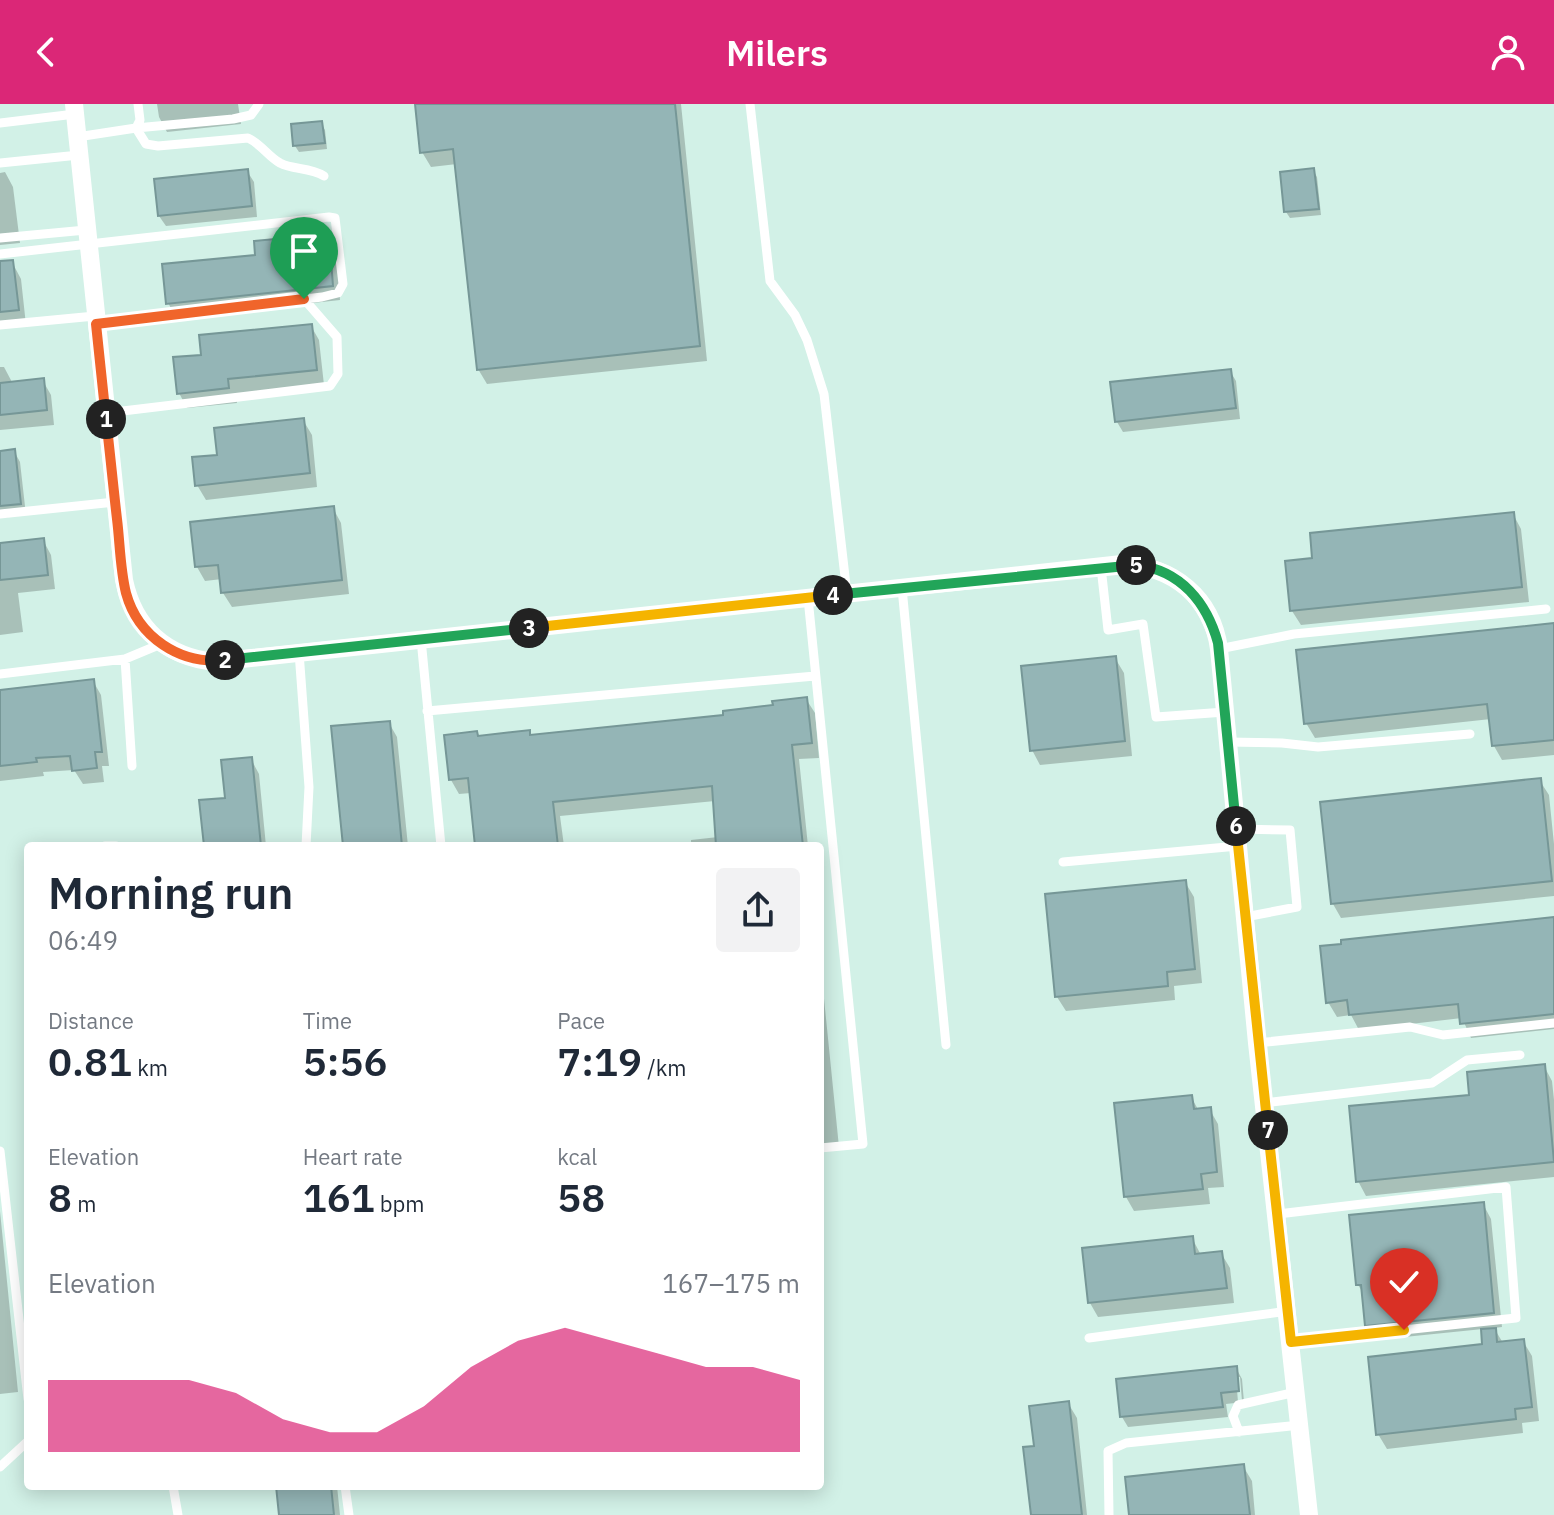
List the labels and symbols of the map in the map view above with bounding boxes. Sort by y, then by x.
pin [270,217,338,299]
pin: 1 [86,399,126,439]
pin: 5 [1116,545,1156,585]
pin: 4 [813,575,853,615]
pin: 3 [509,608,549,648]
pin: 2 [205,640,245,680]
pin: 6 [1216,806,1256,846]
pin: 7 [1248,1110,1288,1150]
pin [1370,1248,1438,1330]

